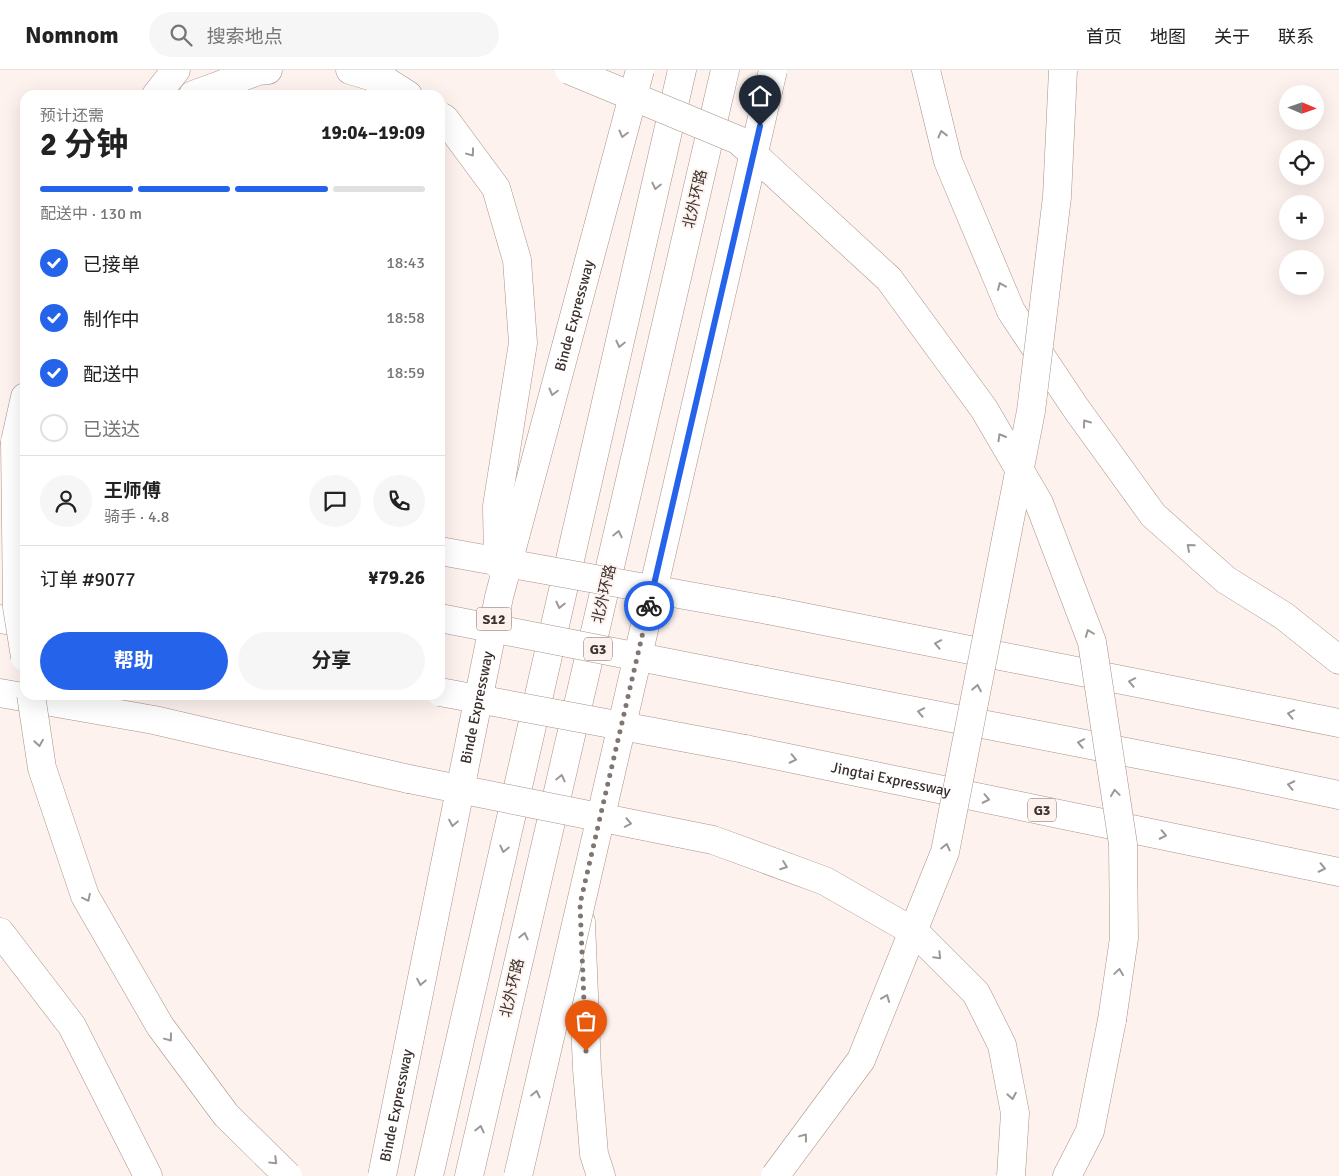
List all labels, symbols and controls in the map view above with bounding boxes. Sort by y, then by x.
search box [149,12,499,57]
text: Nomnom [25,20,119,50]
icon: search [167,21,195,49]
text: 搜索地点 [207,25,283,49]
text: 首页 [1086,26,1122,48]
text: 地图 [1150,26,1186,48]
text: 关于 [1214,26,1250,48]
text: 联系 [1278,26,1314,48]
pin [739,75,781,126]
icon: home [746,82,774,110]
north arrow [1279,85,1324,130]
map controls [1279,85,1324,295]
text: 预计还需 [40,106,104,126]
text: 19:04–19:09 [321,121,425,145]
text: 2 分钟 [40,125,128,164]
one-way arrow [618,129,628,138]
one-way arrow [937,130,948,139]
button: locate [1279,140,1324,185]
one-way arrow [465,147,473,156]
street label: 北外环路 [679,168,711,230]
one-way arrow [651,181,662,190]
button: + [1279,195,1324,240]
text: 配送中 · 130 m [40,204,142,224]
icon: check [40,249,68,277]
button: − [1279,250,1324,295]
text: 已接单 [83,253,140,277]
text: 18:43 [386,253,425,273]
street label: Binde Expressway [551,258,598,373]
one-way arrow [996,282,1007,291]
icon: check [40,304,68,332]
text: 制作中 [83,308,140,332]
text: 18:58 [386,308,425,328]
one-way arrow [615,340,626,349]
icon: check [40,359,68,387]
text: 配送中 [83,363,140,387]
text: 18:59 [386,363,425,383]
one-way arrow [549,388,559,396]
text: 已送达 [83,418,140,442]
one-way arrow [1083,419,1092,429]
one-way arrow [997,434,1007,443]
button: person [40,475,92,527]
button: chat [309,475,361,527]
button: phone [373,475,425,527]
text: 王师傅 [104,479,161,503]
text: 骑手 · 4.8 [104,507,169,527]
one-way arrow [612,530,623,539]
one-way arrow [1186,544,1195,553]
street label: 北外环路 [588,563,620,625]
text: ¥79.26 [368,566,425,590]
text: 订单 #9077 [40,568,135,592]
courier [624,581,674,631]
icon: bike [635,592,663,620]
one-way arrow [555,600,566,609]
road number: S12 [476,608,512,630]
one-way arrow [1085,629,1095,637]
button: 帮助 [40,632,228,690]
button: 分享 [238,632,425,690]
road number: G3 [584,638,612,660]
one-way arrow [934,639,943,649]
street label: Binde Expressway [457,650,497,765]
one-way arrow [1127,677,1136,688]
one-way arrow [971,683,982,692]
one-way arrow [917,707,925,717]
one-way arrow [1287,709,1296,720]
one-way arrow [1076,738,1085,749]
one-way arrow [33,739,43,748]
one-way arrow [788,753,797,764]
street label: Jingtai Expressway [830,758,952,800]
one-way arrow [555,773,566,782]
one-way arrow [1287,780,1296,791]
one-way arrow [1110,788,1121,796]
one-way arrow [982,793,991,803]
road number: G3 [1028,798,1056,822]
one-way arrow [623,817,632,828]
one-way arrow [448,819,459,828]
one-way arrow [1158,829,1167,839]
one-way arrow [940,843,951,852]
one-way arrow [499,844,510,853]
one-way arrow [779,860,788,870]
one-way arrow [1317,862,1326,873]
one-way arrow [80,893,91,902]
one-way arrow [519,932,529,941]
one-way arrow [932,950,941,959]
street label: 北外环路 [496,957,528,1019]
one-way arrow [1114,967,1124,976]
one-way arrow [416,978,426,987]
one-way arrow [880,994,891,1003]
pin [565,1000,607,1051]
icon: bag [572,1007,600,1035]
one-way arrow [163,1032,172,1042]
street label: Binde Expressway [376,1048,416,1163]
one-way arrow [530,1090,541,1099]
one-way arrow [1006,1091,1016,1100]
one-way arrow [474,1124,485,1133]
one-way arrow [799,1134,807,1143]
one-way arrow [268,1156,277,1165]

